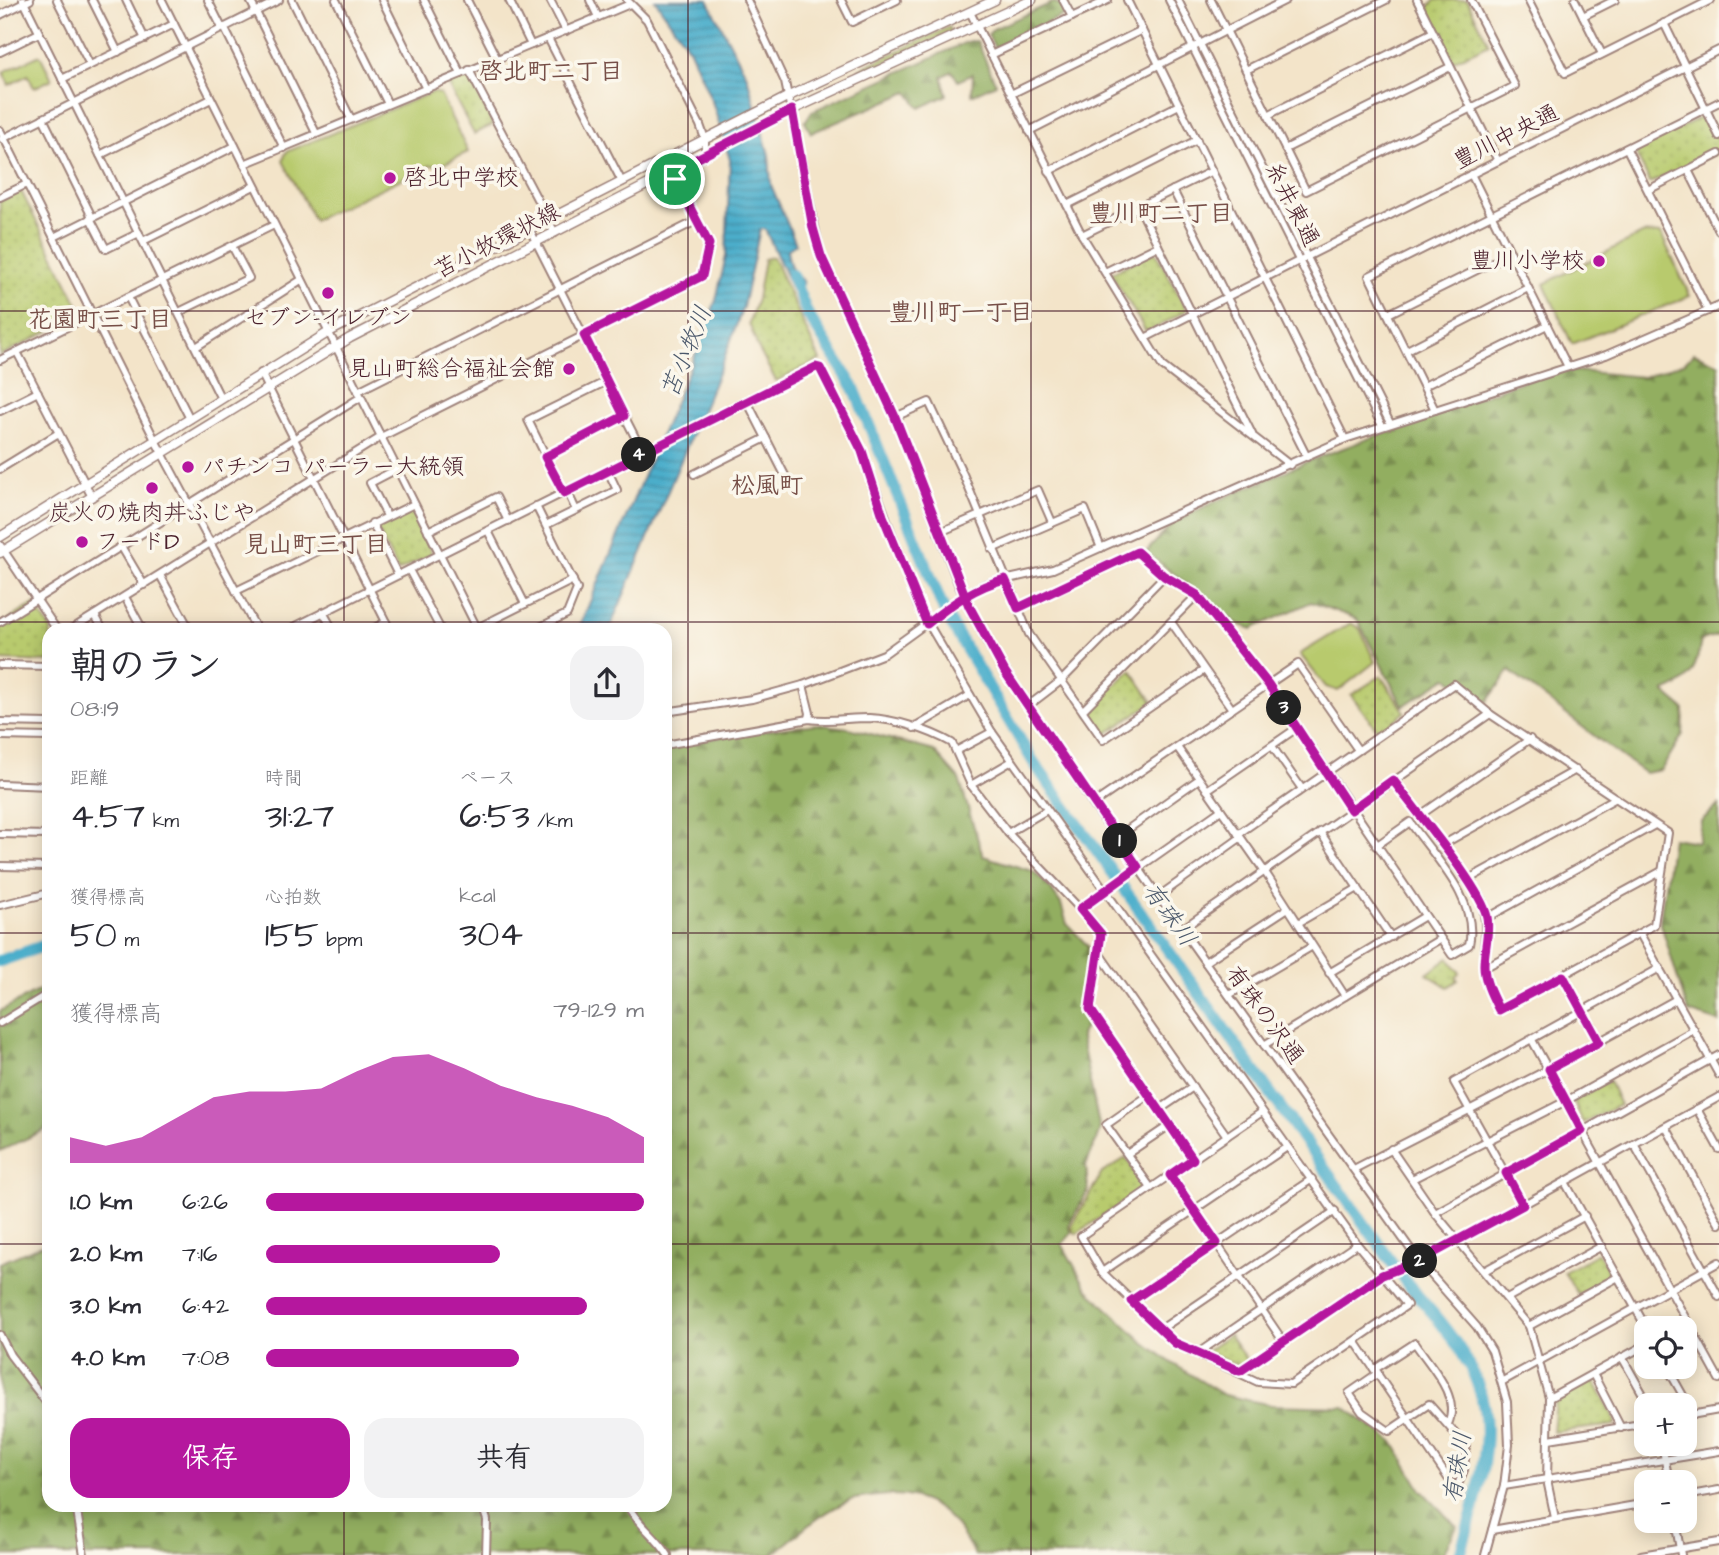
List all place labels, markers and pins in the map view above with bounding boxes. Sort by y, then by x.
pin [645,149,705,209]
place label: 啓北中学校 [404,162,519,194]
marker: 啓北中学校 [382,170,398,186]
place label: 豊川小学校 [1470,245,1585,277]
marker: 豊川小学校 [1591,253,1607,269]
marker: セブン-イレブン [320,285,336,301]
place label: セブン-イレブン [244,302,412,334]
place label: 見山町総合福祉会館 [348,353,555,385]
marker: 見山町総合福祉会館 [561,361,577,377]
pin: 4 [622,438,656,472]
place label: パチンコ パーラー大統領 [202,451,464,483]
marker: パチンコ パーラー大統領 [180,459,196,475]
marker: 炭火の焼肉丼ふじや [144,480,160,496]
place label: 炭火の焼肉丼ふじや [49,497,256,529]
place label: フードD [96,526,180,558]
marker: フードD [74,534,90,550]
pin: 3 [1266,690,1302,726]
pin: 1 [1102,824,1138,858]
pin: 2 [1402,1244,1438,1278]

